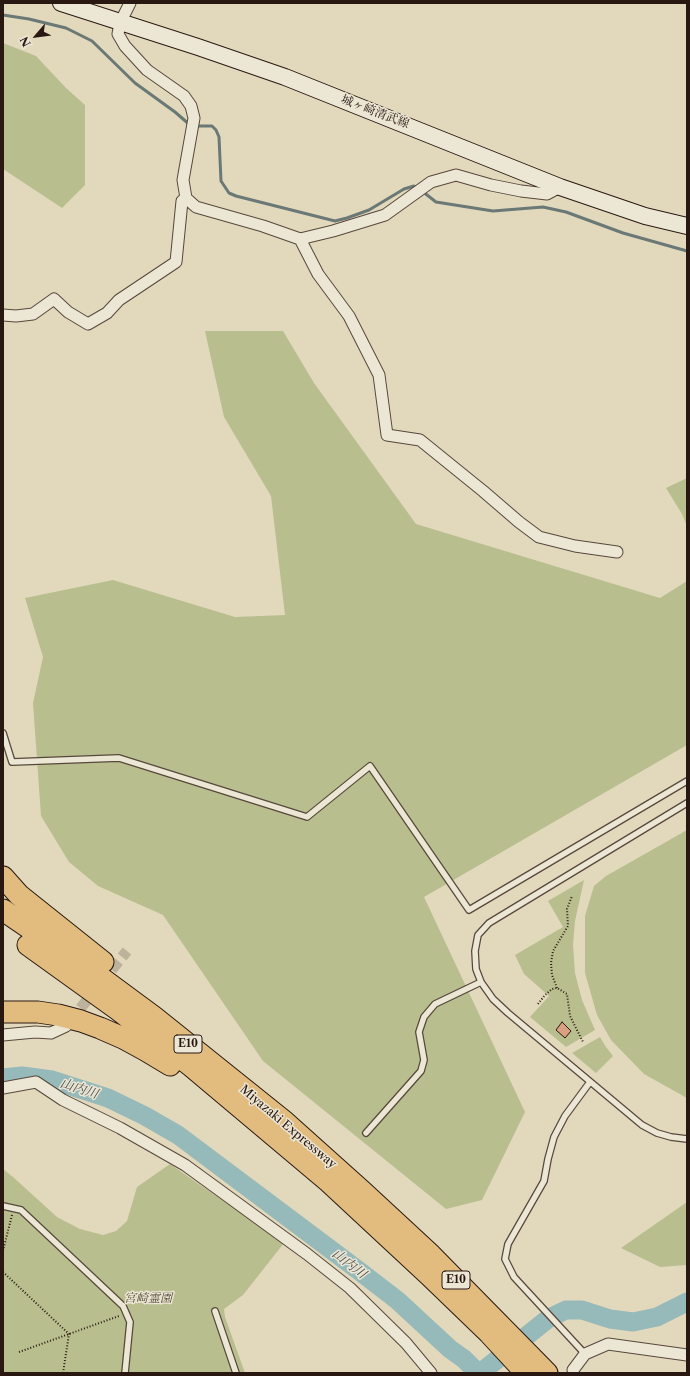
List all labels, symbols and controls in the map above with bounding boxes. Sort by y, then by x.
north arrow [16,16,56,56]
text: N [17,34,34,49]
street label: 城ヶ崎清武線 [339,92,411,132]
road number: E10 [174,1035,202,1053]
water label: 山内川 [58,1076,100,1102]
street label: Miyazaki Expressway [237,1082,339,1172]
water label: 山内川 [329,1246,369,1282]
road number: E10 [442,1271,470,1289]
park label: 宮崎霊園 [124,1292,172,1306]

